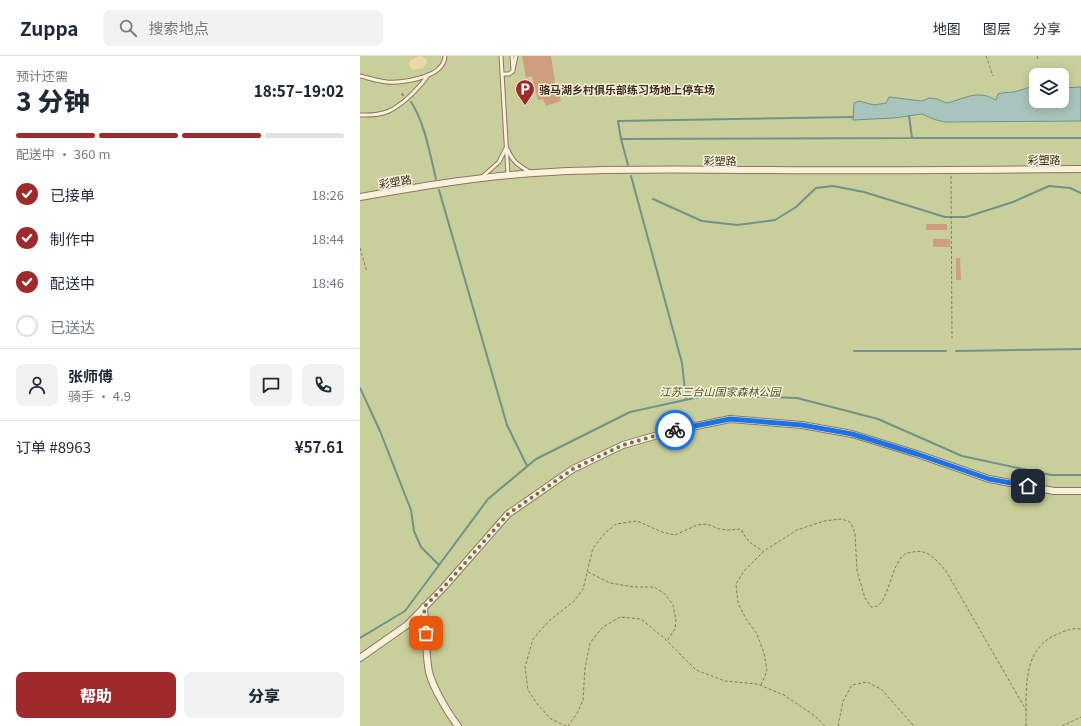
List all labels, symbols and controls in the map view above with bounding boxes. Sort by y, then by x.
search box [103,10,383,46]
text: Zuppa [20,14,79,41]
icon: search [117,17,139,39]
text: 搜索地点 [149,17,209,38]
text: 地图 [933,18,961,38]
text: 图层 [983,18,1011,38]
text: 分享 [1033,18,1061,38]
text: 预计还需 [16,66,68,85]
map controls [1029,68,1069,108]
button: layers [1029,68,1069,108]
parking icon: 骆马湖乡村俱乐部练习场地上停车场 [514,78,536,106]
text: 18:57–19:02 [254,80,344,101]
text: 3 分钟 [16,81,90,118]
place label: 骆马湖乡村俱乐部练习场地上停车场 [539,81,715,97]
text: 配送中 · 360 m [16,144,110,163]
street label: 彩塑路 [1028,151,1061,167]
street label: 彩塑路 [703,152,737,168]
street label: 彩塑路 [377,171,413,191]
icon: check [16,183,38,205]
text: 已接单 [50,184,95,205]
text: 18:26 [312,185,344,204]
icon: check [16,227,38,249]
text: 制作中 [50,228,95,249]
text: 18:44 [312,229,344,248]
icon: check [16,271,38,293]
text: 配送中 [50,272,95,293]
text: 18:46 [312,273,344,292]
text: 已送达 [50,316,95,337]
button: person [16,364,58,406]
button: chat [250,364,292,406]
button: phone [302,364,344,406]
text: 张师傅 [68,365,113,386]
park label: 江苏三台山国家森林公园 [660,383,782,399]
text: 骑手 · 4.9 [68,386,131,405]
courier [655,410,695,450]
icon: bike [664,419,686,441]
text: 订单 #8963 [16,436,91,457]
text: ¥57.61 [295,436,344,457]
pin [1011,469,1045,503]
icon: home [1017,475,1039,497]
pin [409,616,443,650]
icon: bag [415,622,437,644]
button: 帮助 [16,672,176,718]
button: 分享 [184,672,344,718]

